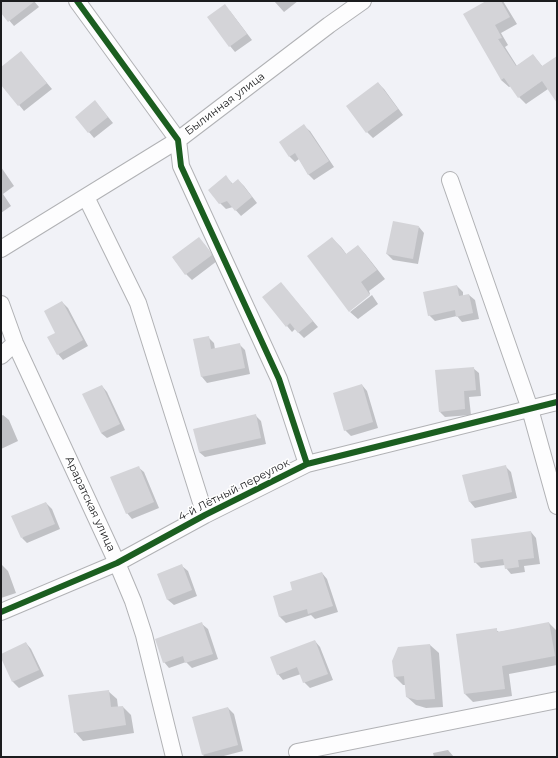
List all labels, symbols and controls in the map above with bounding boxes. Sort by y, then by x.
street label: Былинная улица [183,70,267,138]
street label: Араратская улица [62,454,118,554]
street label: 4-й Лётный переулок [176,456,292,524]

